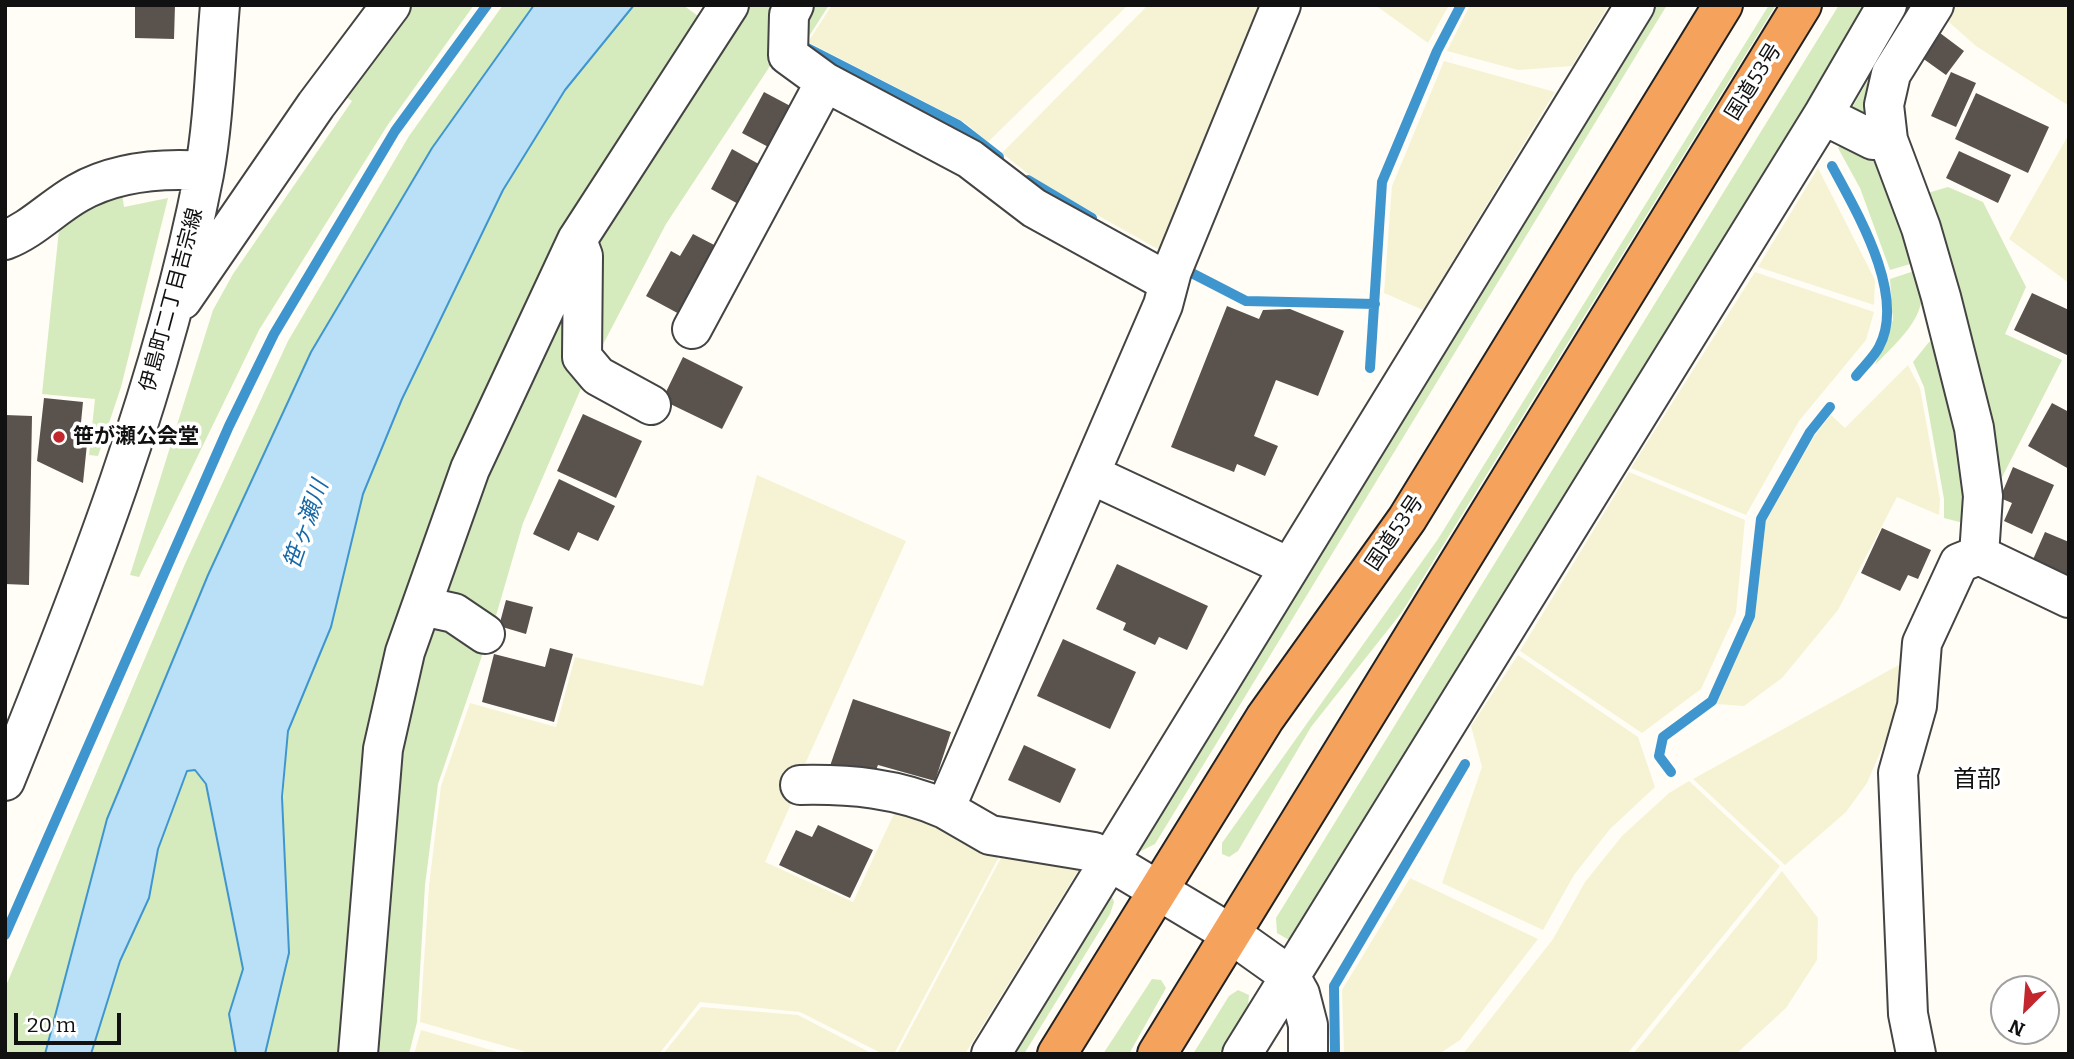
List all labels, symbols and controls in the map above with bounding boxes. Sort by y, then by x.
street label: 国道53号 [1721,39,1787,125]
street label: 伊島町二丁目吉宗線 [135,205,209,395]
place label: 笹が瀬公会堂 [73,424,199,450]
marker: 笹が瀬公会堂 [51,429,67,445]
water label: 笹ヶ瀬川 [279,477,335,573]
street label: 国道53号 [1361,490,1429,576]
district label: 首部 [1953,766,2001,794]
north arrow [1990,975,2060,1045]
scale bar [18,1000,124,1044]
text: 20 m [27,1012,76,1038]
text: N [2005,1014,2028,1041]

